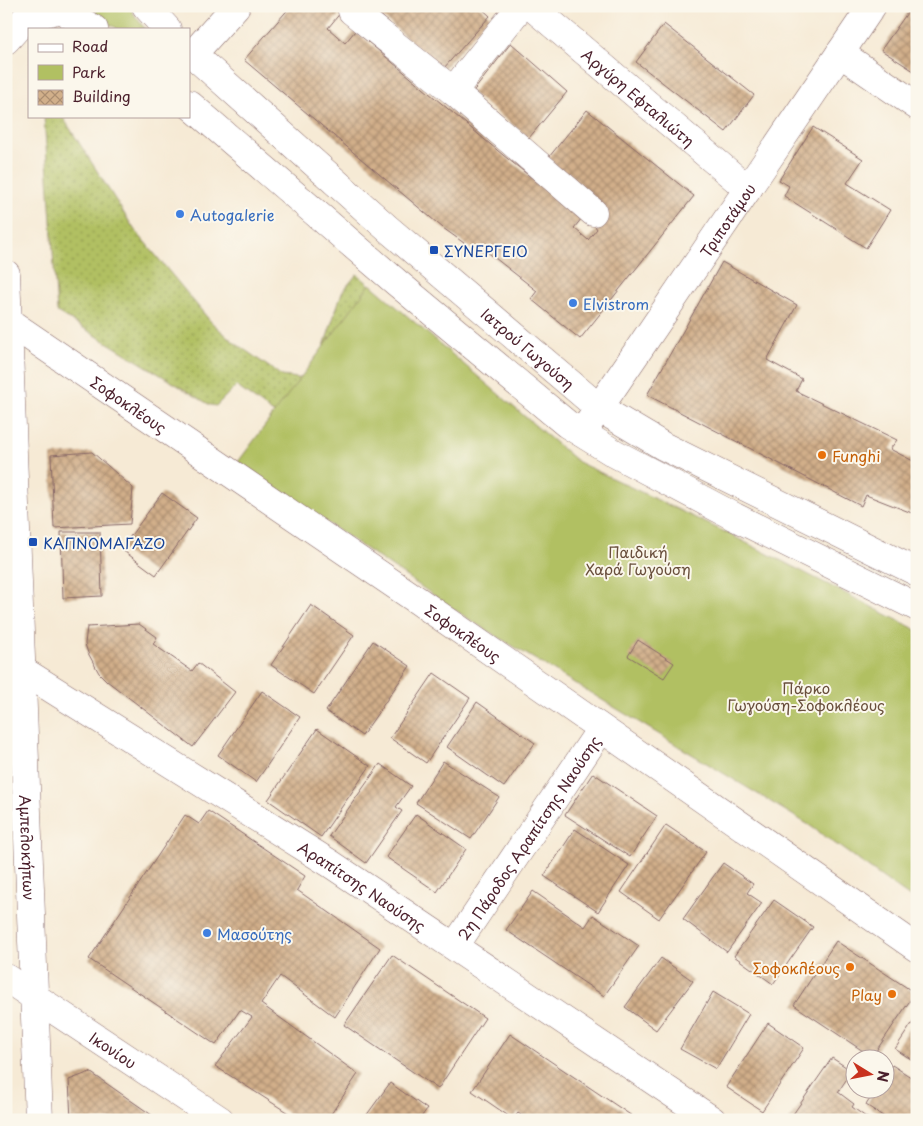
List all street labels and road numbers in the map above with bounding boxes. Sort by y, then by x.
street label: Αργύρη Εφταλιώτη [577,42,700,151]
street label: Τριποτάμου [694,178,760,261]
street label: Ιατρού Γωγούση [477,302,580,394]
street label: Σοφοκλέους [86,370,172,438]
street label: Σοφοκλέους [421,598,506,667]
street label: 2η Πάροδος Αραπίτσης Ναούσης [451,730,605,944]
street label: Αμπελοκήπων [15,794,42,901]
street label: Αραπίτσης Ναούσης [294,835,431,936]
street label: Ικονίου [85,1025,142,1073]

